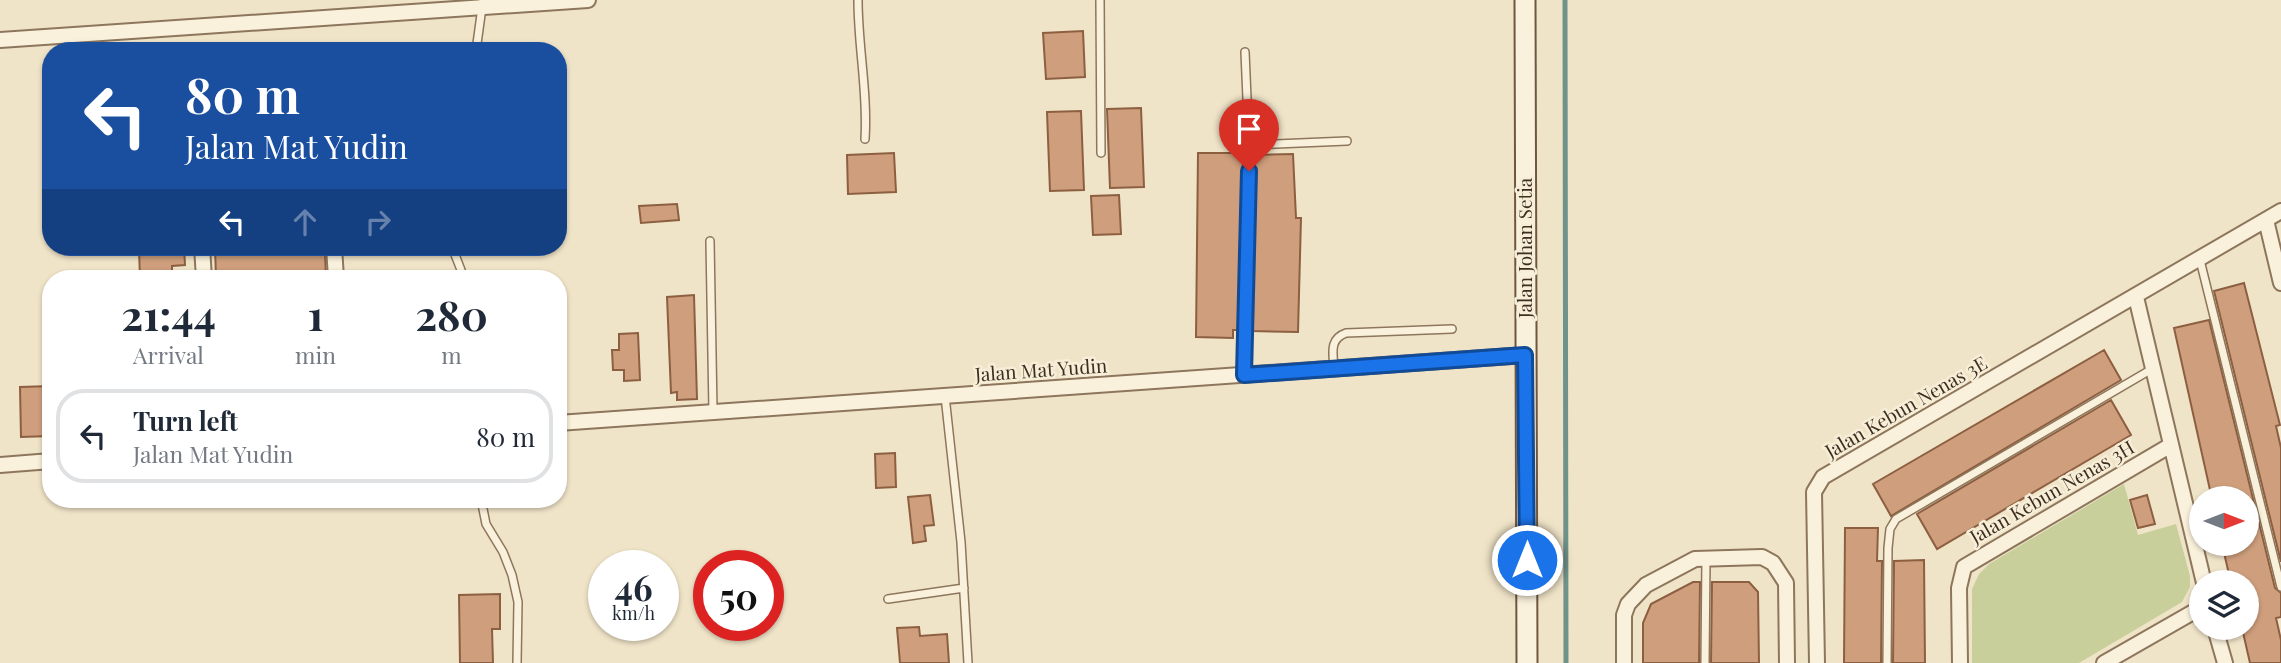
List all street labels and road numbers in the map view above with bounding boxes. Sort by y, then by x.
street label: Jalan Johan Setia [1511,177,1537,319]
street label: Jalan Kebun Nenas 3E [1819,349,1991,464]
street label: Jalan Mat Yudin [973,351,1109,387]
street label: Jalan Kebun Nenas 3H [1964,433,2138,549]

